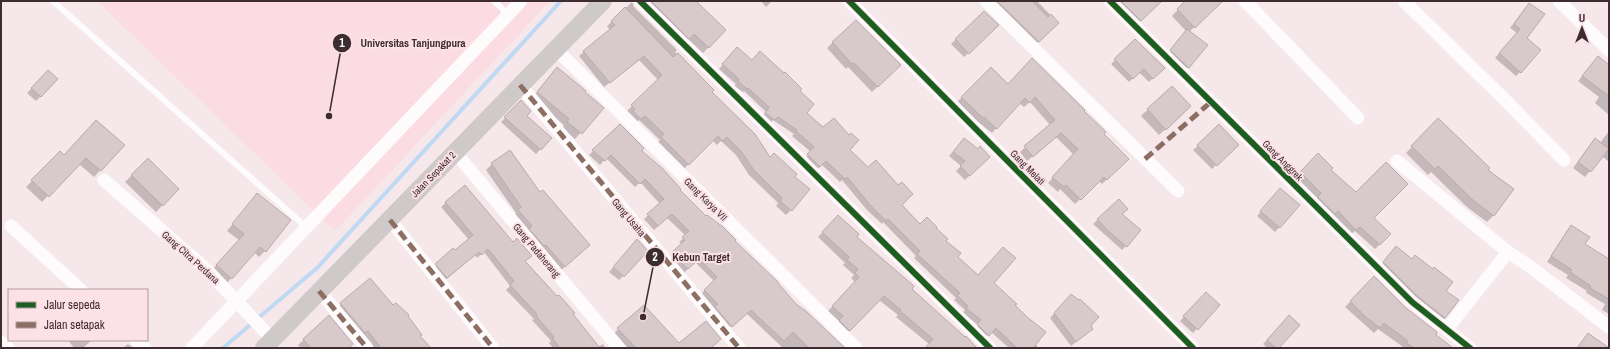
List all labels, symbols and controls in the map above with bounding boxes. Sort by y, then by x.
north arrow [1562,8,1602,48]
text: U [1579,11,1585,25]
callout: Universitas Tanjungpura [332,31,473,54]
text: 1 [339,35,345,51]
text: Universitas Tanjungpura [360,36,466,50]
street label: Gang Anggrek [1260,137,1306,184]
street label: Gang Melati [1007,147,1048,188]
street label: Jalan Sepakat 2 [408,148,459,200]
street label: Gang Karya VII [681,175,730,224]
street label: Gang Usaha [609,196,649,239]
street label: Gang Padaherang [510,220,563,281]
street label: Gang Citra Perdana [159,228,223,287]
callout: Kebun Target [645,245,738,268]
text: 2 [652,249,658,265]
text: Kebun Target [672,250,730,264]
legend [8,289,148,341]
text: Jalur sepeda [44,297,101,313]
text: Jalan setapak [44,317,105,333]

